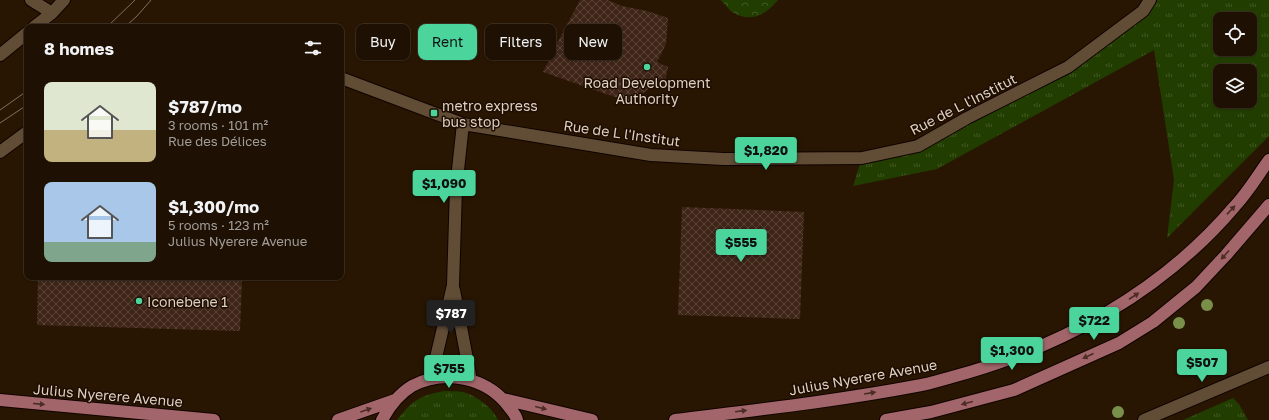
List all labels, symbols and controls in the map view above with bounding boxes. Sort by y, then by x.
map controls [1213,12,1257,108]
button: locate [1213,12,1257,56]
chip: Buy [356,24,410,60]
chip: Rent [418,24,477,60]
chip: Filters [485,24,556,60]
chip: New [564,24,622,60]
icon: filters [302,37,324,59]
text: 8 homes [44,38,114,59]
marker: Road Development Authority [642,62,652,72]
button: layers [1213,64,1257,108]
street label: Rue de L l'Institut [907,70,1019,138]
place label: Road Development Authority [583,74,711,107]
text: $787/mo [168,96,242,117]
place label: metro express bus stop [442,97,538,130]
icon: home [76,98,124,146]
marker: metro express bus stop [429,108,439,118]
street label: Rue de L l'Institut [563,116,681,150]
text: 3 rooms · 101 m² [168,117,268,133]
text: Rue des Délices [168,133,267,149]
pin: $1,820 [733,137,799,171]
text: $1,820 [744,142,788,158]
pin: $1,090 [411,170,477,204]
text: $1,090 [422,175,466,191]
text: $1,300/mo [168,196,259,217]
icon: home [76,198,124,246]
one-way arrow [1227,205,1236,215]
text: 5 rooms · 123 m² [168,217,269,233]
pin: $555 [717,229,765,263]
text: Julius Nyerere Avenue [168,233,307,249]
text: $555 [725,234,757,250]
one-way arrow [1221,250,1230,260]
one-way arrow [1129,292,1139,300]
place label: Iconebene 1 [147,293,228,310]
marker: Iconebene 1 [134,296,144,306]
pin: $787 [427,300,475,334]
text: $787 [435,305,467,321]
pin: $722 [1070,307,1118,341]
text: $722 [1078,312,1110,328]
pin: $1,300 [979,337,1045,371]
text: $1,300 [990,342,1034,358]
pin: $507 [1178,349,1226,383]
one-way arrow [1082,354,1094,360]
text: $507 [1186,354,1218,370]
pin: $755 [425,355,473,389]
street label: Julius Nyerere Avenue [788,356,938,398]
text: $755 [433,360,465,376]
street label: Julius Nyerere Avenue [33,380,183,410]
one-way arrow [864,390,876,396]
one-way arrow [961,400,973,406]
one-way arrow [33,401,45,407]
one-way arrow [535,405,547,411]
one-way arrow [361,407,373,413]
one-way arrow [735,408,747,414]

